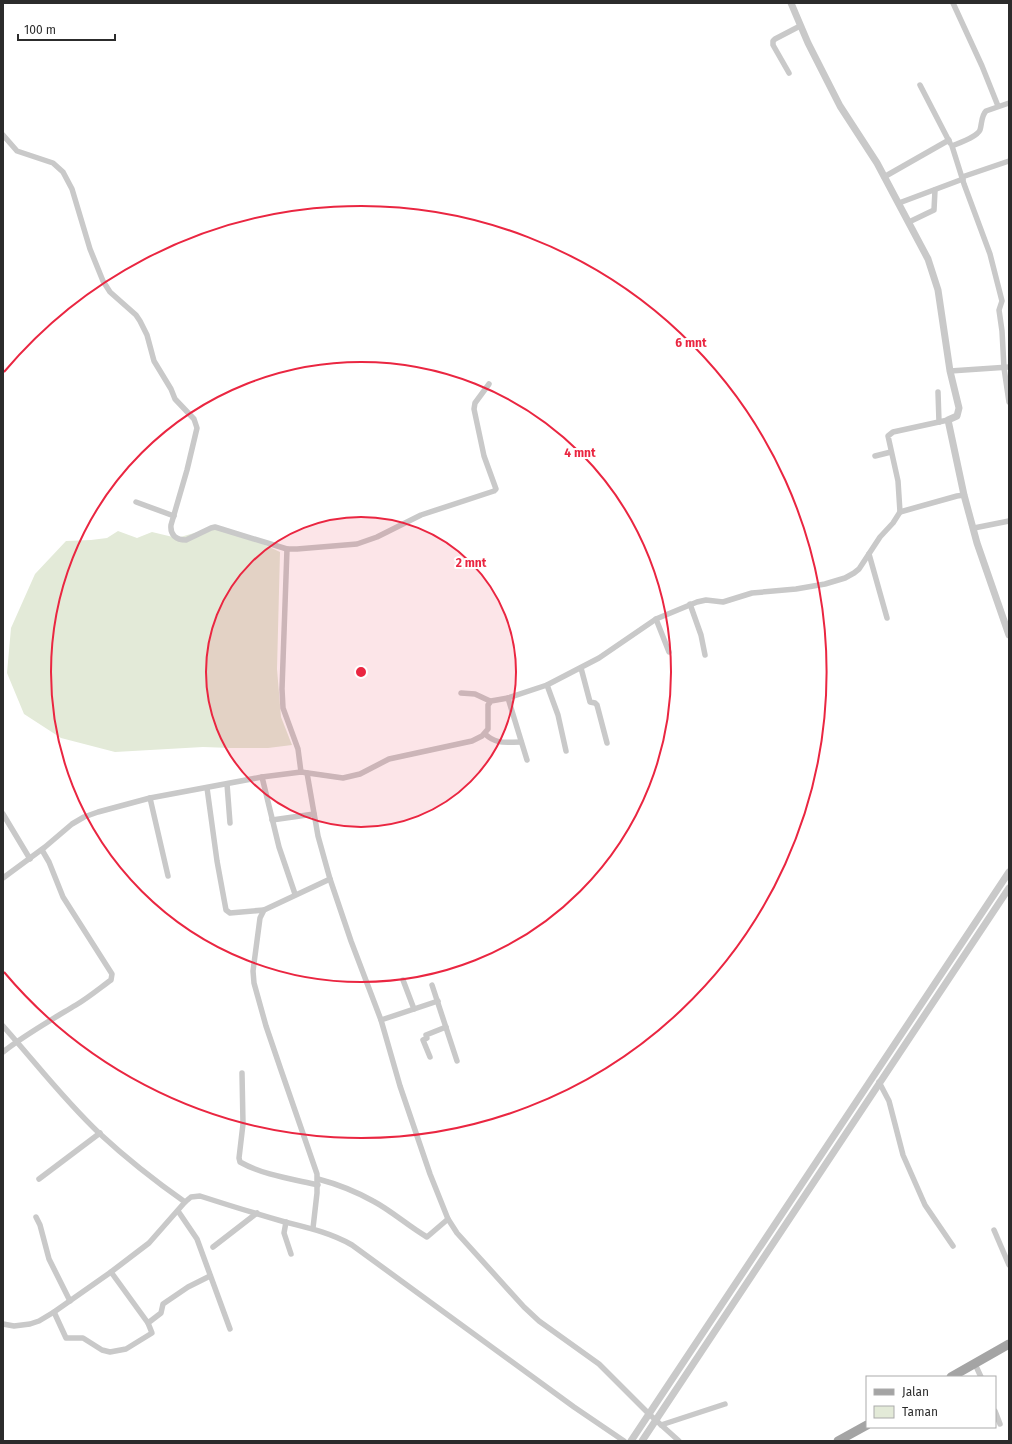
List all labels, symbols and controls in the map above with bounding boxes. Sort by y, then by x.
scale bar [18,16,115,42]
text: 100 m [24,23,56,37]
text: 6 mnt [675,336,707,350]
text: 4 mnt [564,446,596,460]
text: 2 mnt [456,556,487,570]
centre of rings [354,665,368,679]
legend [866,1376,996,1428]
text: Jalan [902,1385,929,1399]
text: Taman [902,1405,938,1419]

